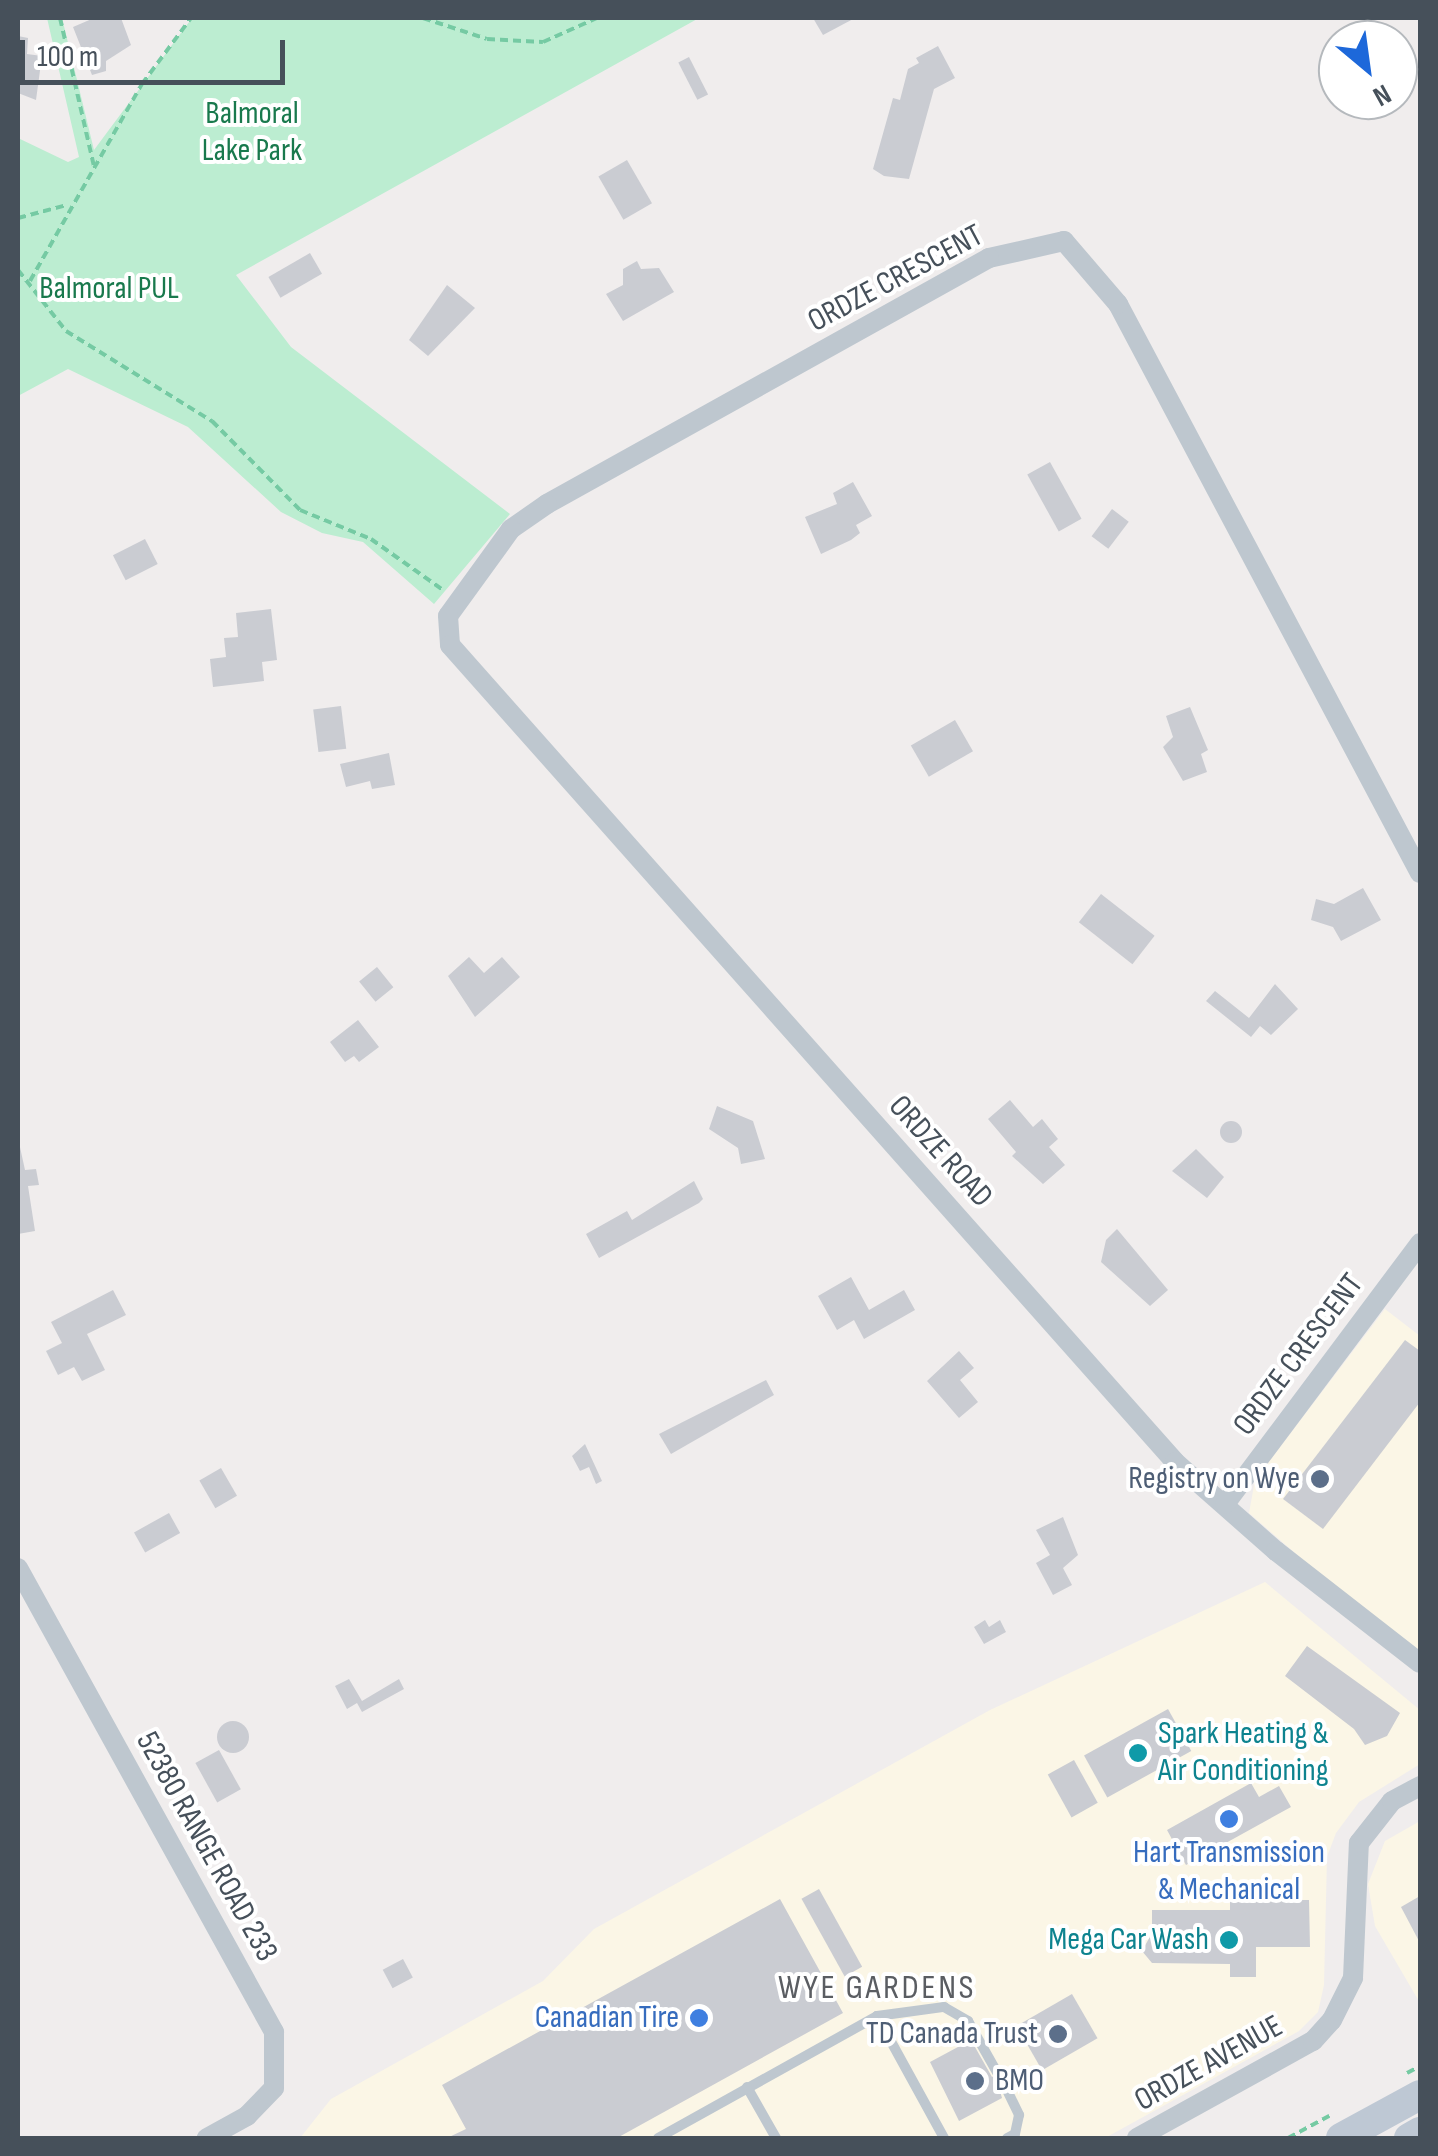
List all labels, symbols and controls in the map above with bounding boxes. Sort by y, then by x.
scale bar [25,20,290,82]
north arrow [1318,20,1418,120]
text: 100 m [37,39,98,75]
text: N [1367,77,1396,113]
park label: Balmoral Lake Park [202,96,302,171]
street label: ORDZE CRESCENT [802,217,990,341]
park label: Balmoral PUL [39,270,179,308]
street label: ORDZE ROAD [880,1088,1000,1216]
street label: ORDZE CRESCENT [1226,1267,1372,1443]
place label: Registry on Wye [1128,1460,1300,1498]
marker: Registry on Wye [1309,1468,1331,1490]
place label: Spark Heating & Air Conditioning [1158,1716,1329,1791]
street label: 52380 RANGE ROAD 233 [127,1726,285,1968]
marker: Spark Heating & Air Conditioning [1127,1742,1149,1764]
marker: Hart Transmission & Mechanical [1218,1808,1240,1830]
place label: Hart Transmission & Mechanical [1133,1835,1325,1910]
place label: Mega Car Wash [1048,1921,1209,1959]
marker: Mega Car Wash [1218,1929,1240,1951]
district label: WYE GARDENS [778,1967,976,2009]
place label: Canadian Tire [535,1999,679,2037]
marker: Canadian Tire [688,2007,710,2029]
street label: ORDZE AVENUE [1128,2008,1290,2120]
place label: TD Canada Trust [866,2015,1038,2053]
marker: TD Canada Trust [1047,2023,1069,2045]
place label: BMO [995,2062,1044,2100]
marker: BMO [964,2070,986,2092]

